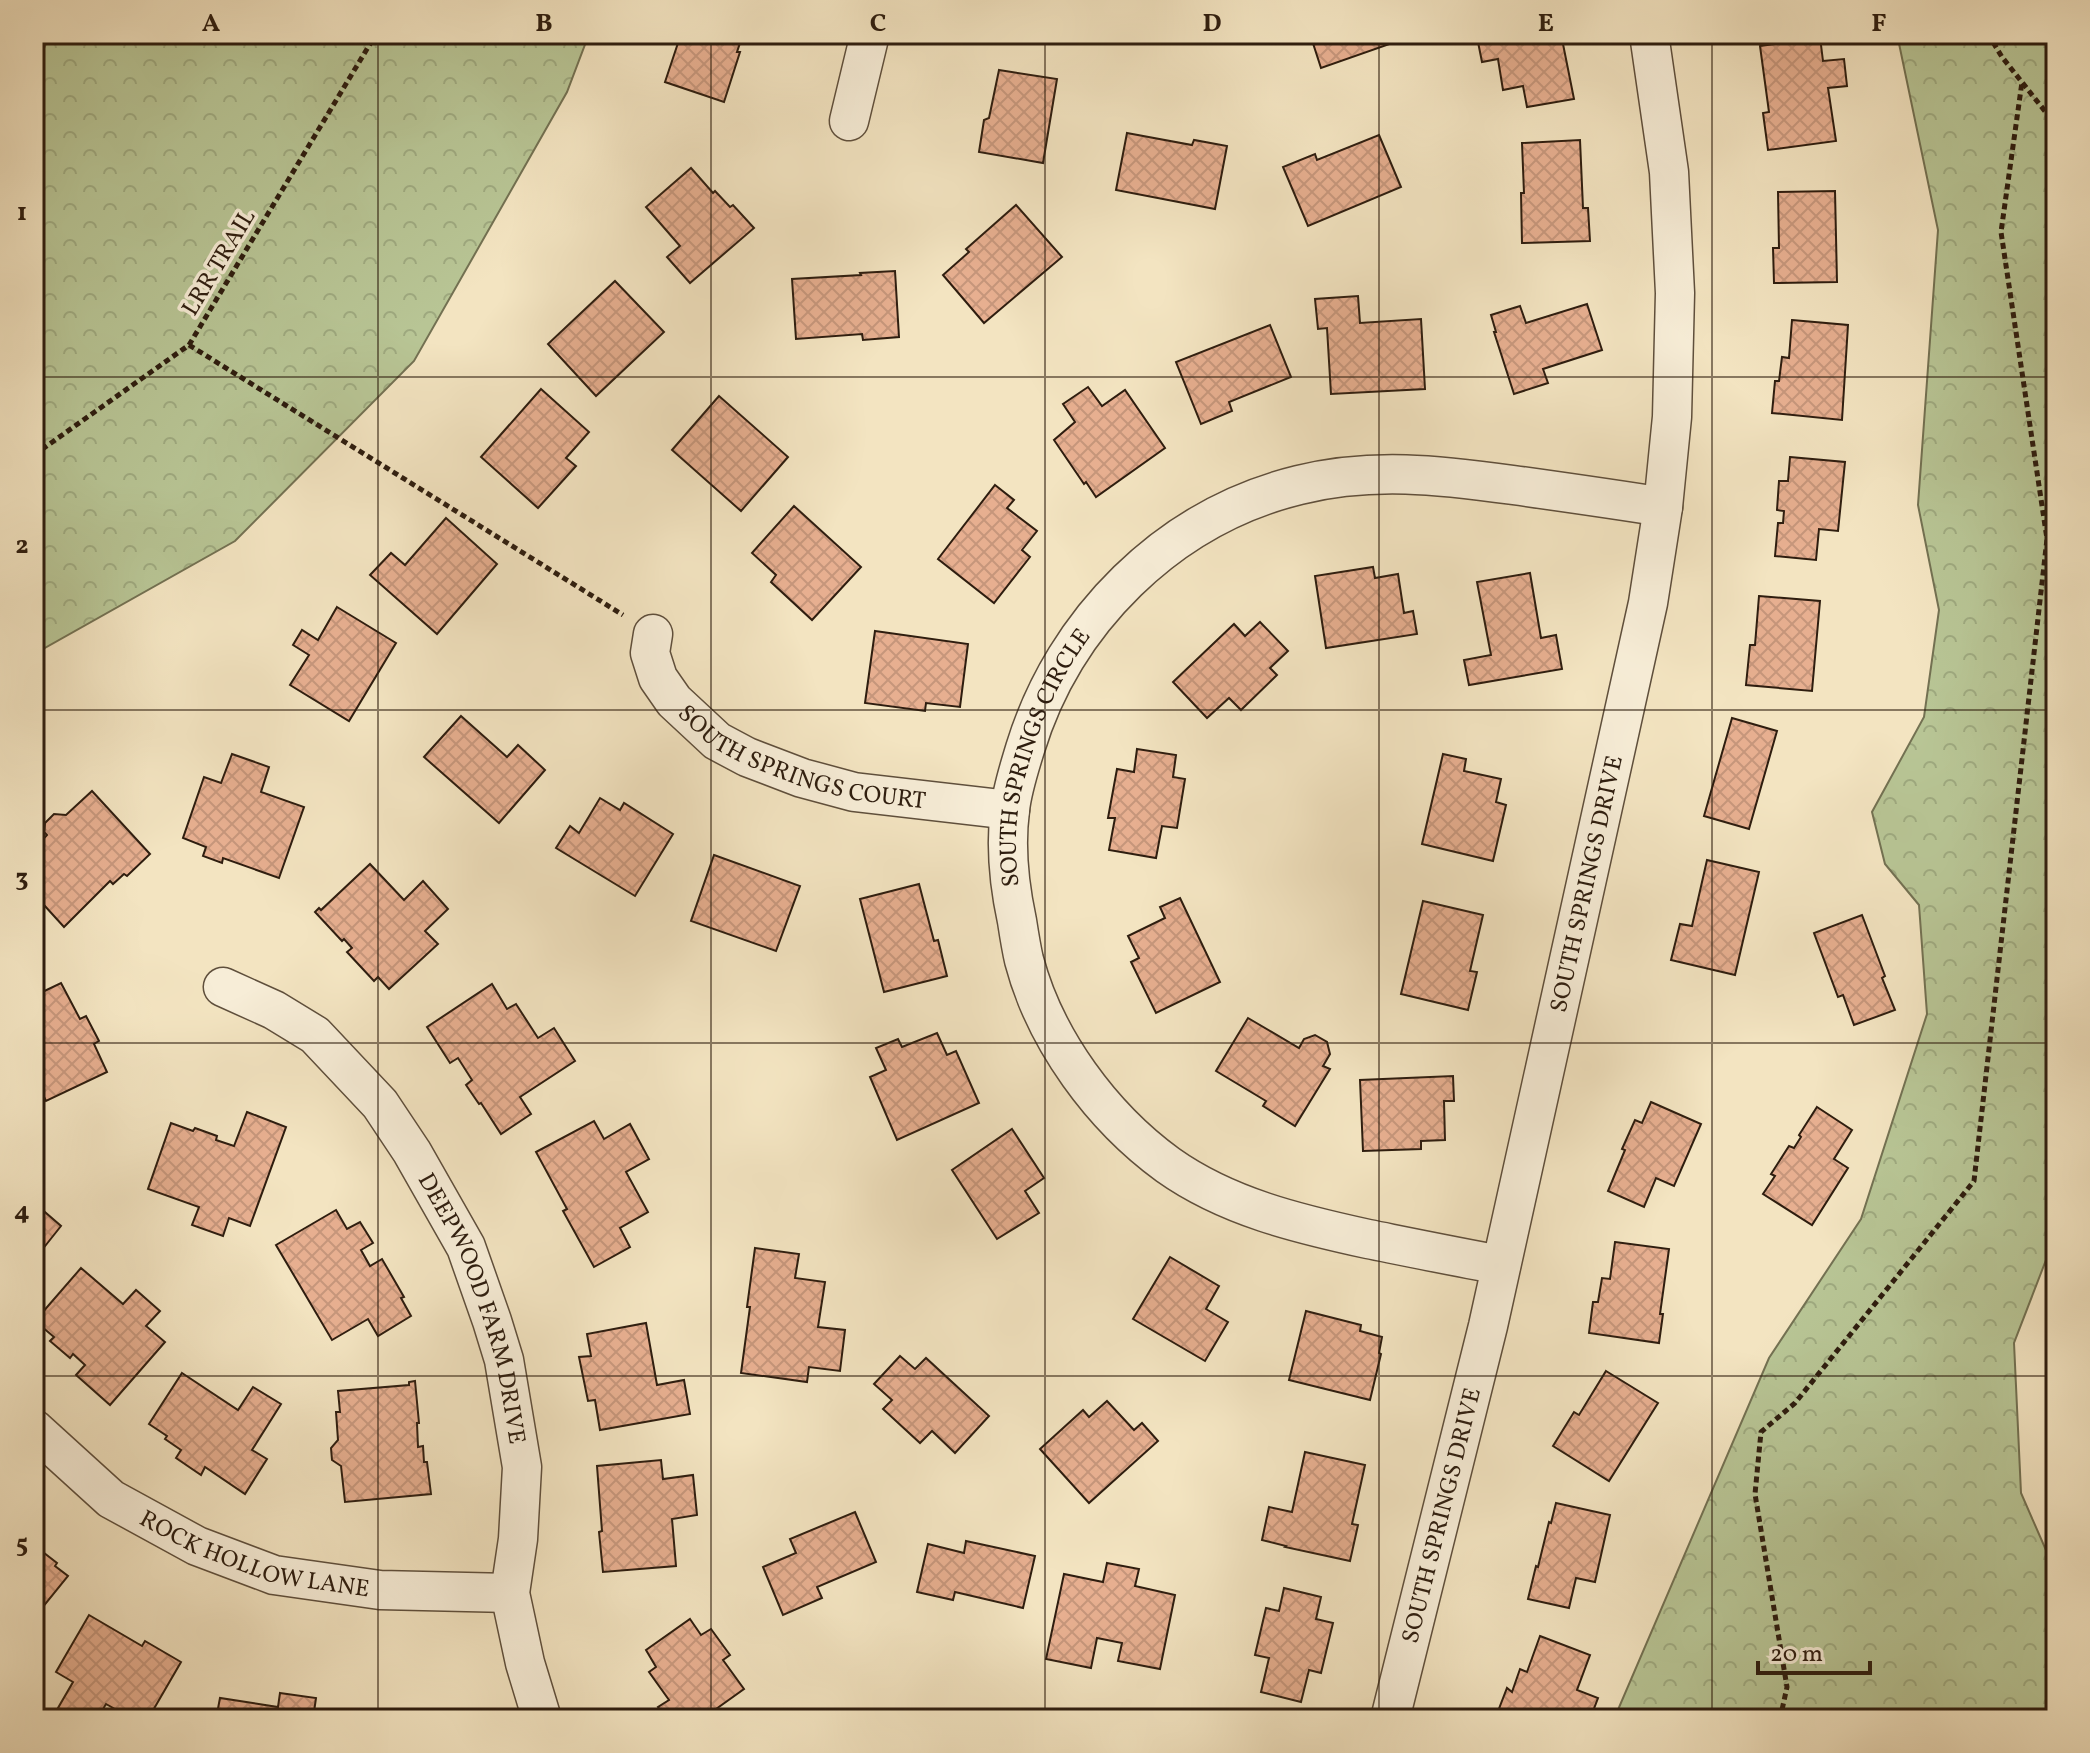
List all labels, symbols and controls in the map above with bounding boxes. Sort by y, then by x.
text: A [202,6,221,42]
text: B [535,6,553,42]
text: C [870,6,886,42]
text: D [1202,6,1222,42]
text: E [1538,6,1554,42]
text: F [1871,6,1887,42]
text: 1 [17,195,27,231]
street label: LRR TRAIL [174,203,265,323]
text: 2 [15,528,29,564]
street label: SOUTH SPRINGS CIRCLE [993,622,1100,889]
street label: SOUTH SPRINGS COURT [669,698,928,819]
street label: SOUTH SPRINGS DRIVE [1543,752,1633,1016]
text: 3 [15,861,29,897]
street label: DEEPWOOD FARM DRIVE [408,1167,533,1447]
text: 4 [14,1194,30,1230]
street label: SOUTH SPRINGS DRIVE [1395,1384,1491,1647]
street label: ROCK HOLLOW LANE [133,1503,371,1607]
text: 5 [16,1527,28,1563]
scale bar [1758,1625,1870,1675]
text: 20 m [1770,1638,1823,1672]

